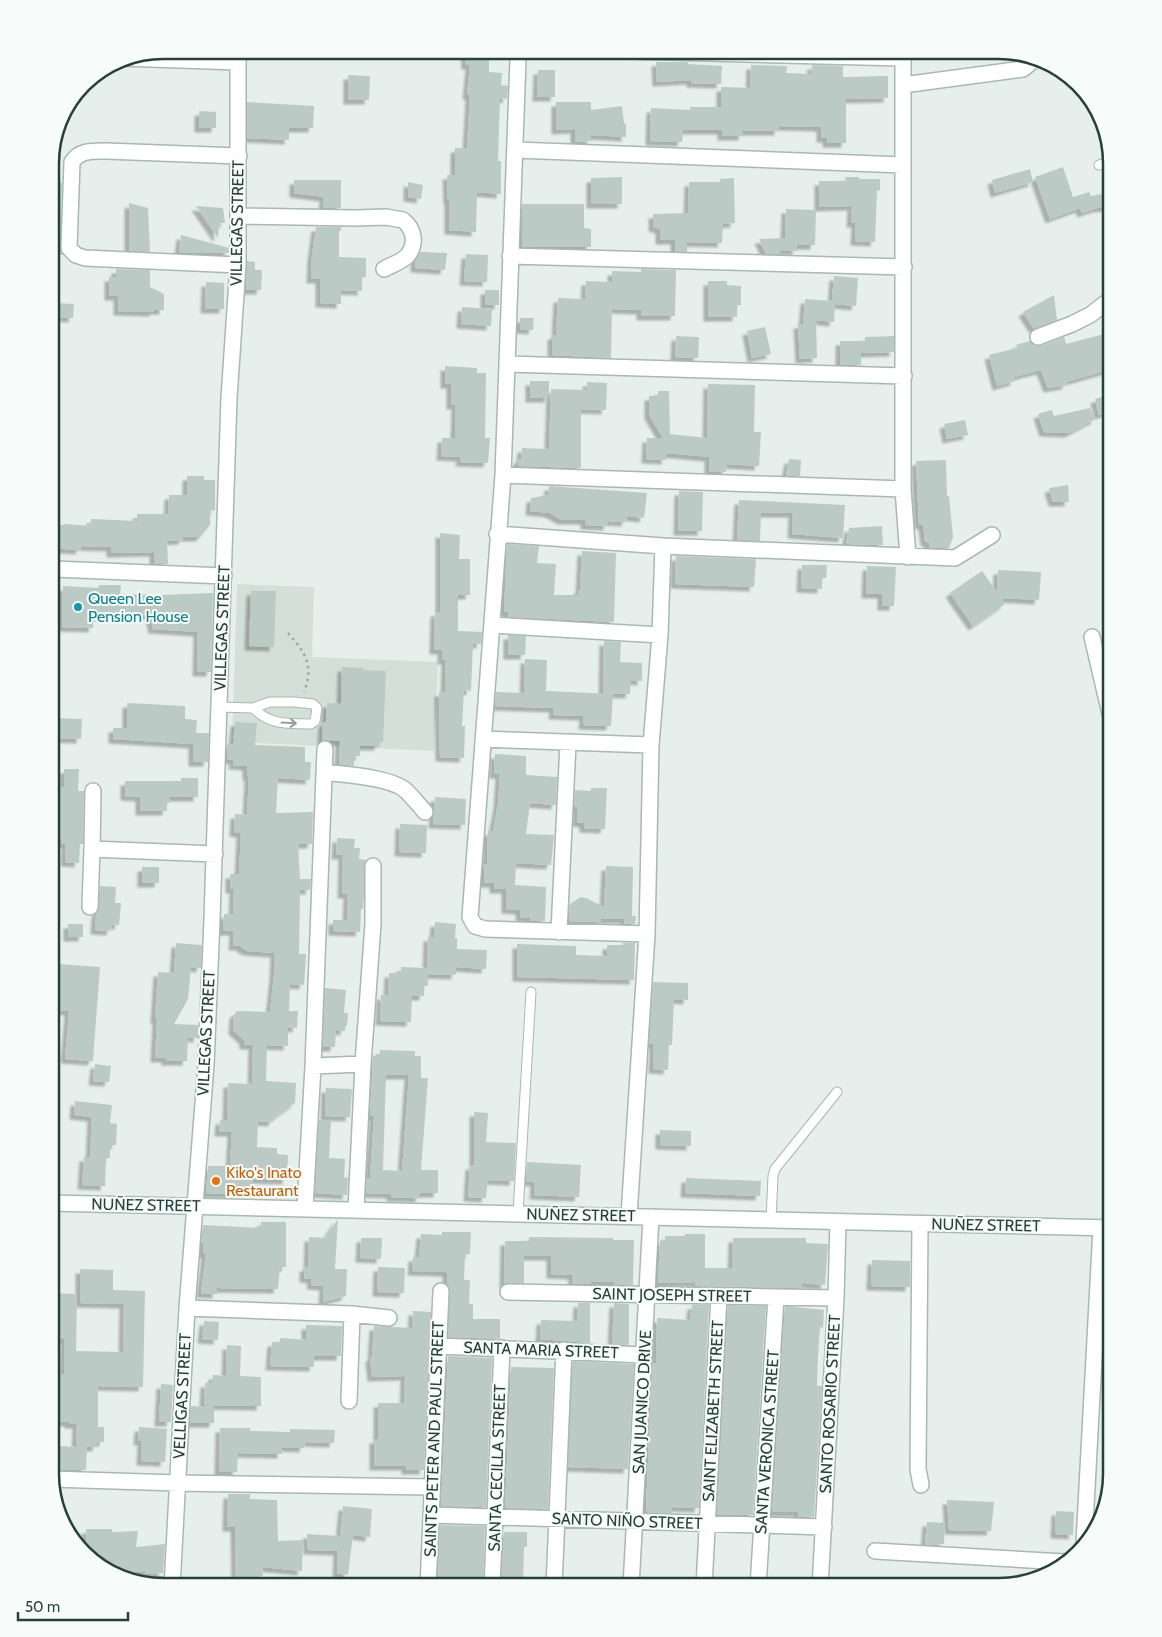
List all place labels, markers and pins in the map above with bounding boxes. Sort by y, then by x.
place label: Queen Lee Pension House [88,589,189,626]
marker: Queen Lee Pension House [72,601,84,613]
place label: Kiko's Inato Restaurant [226,1163,302,1200]
marker: Kiko's Inato Restaurant [210,1175,222,1187]

